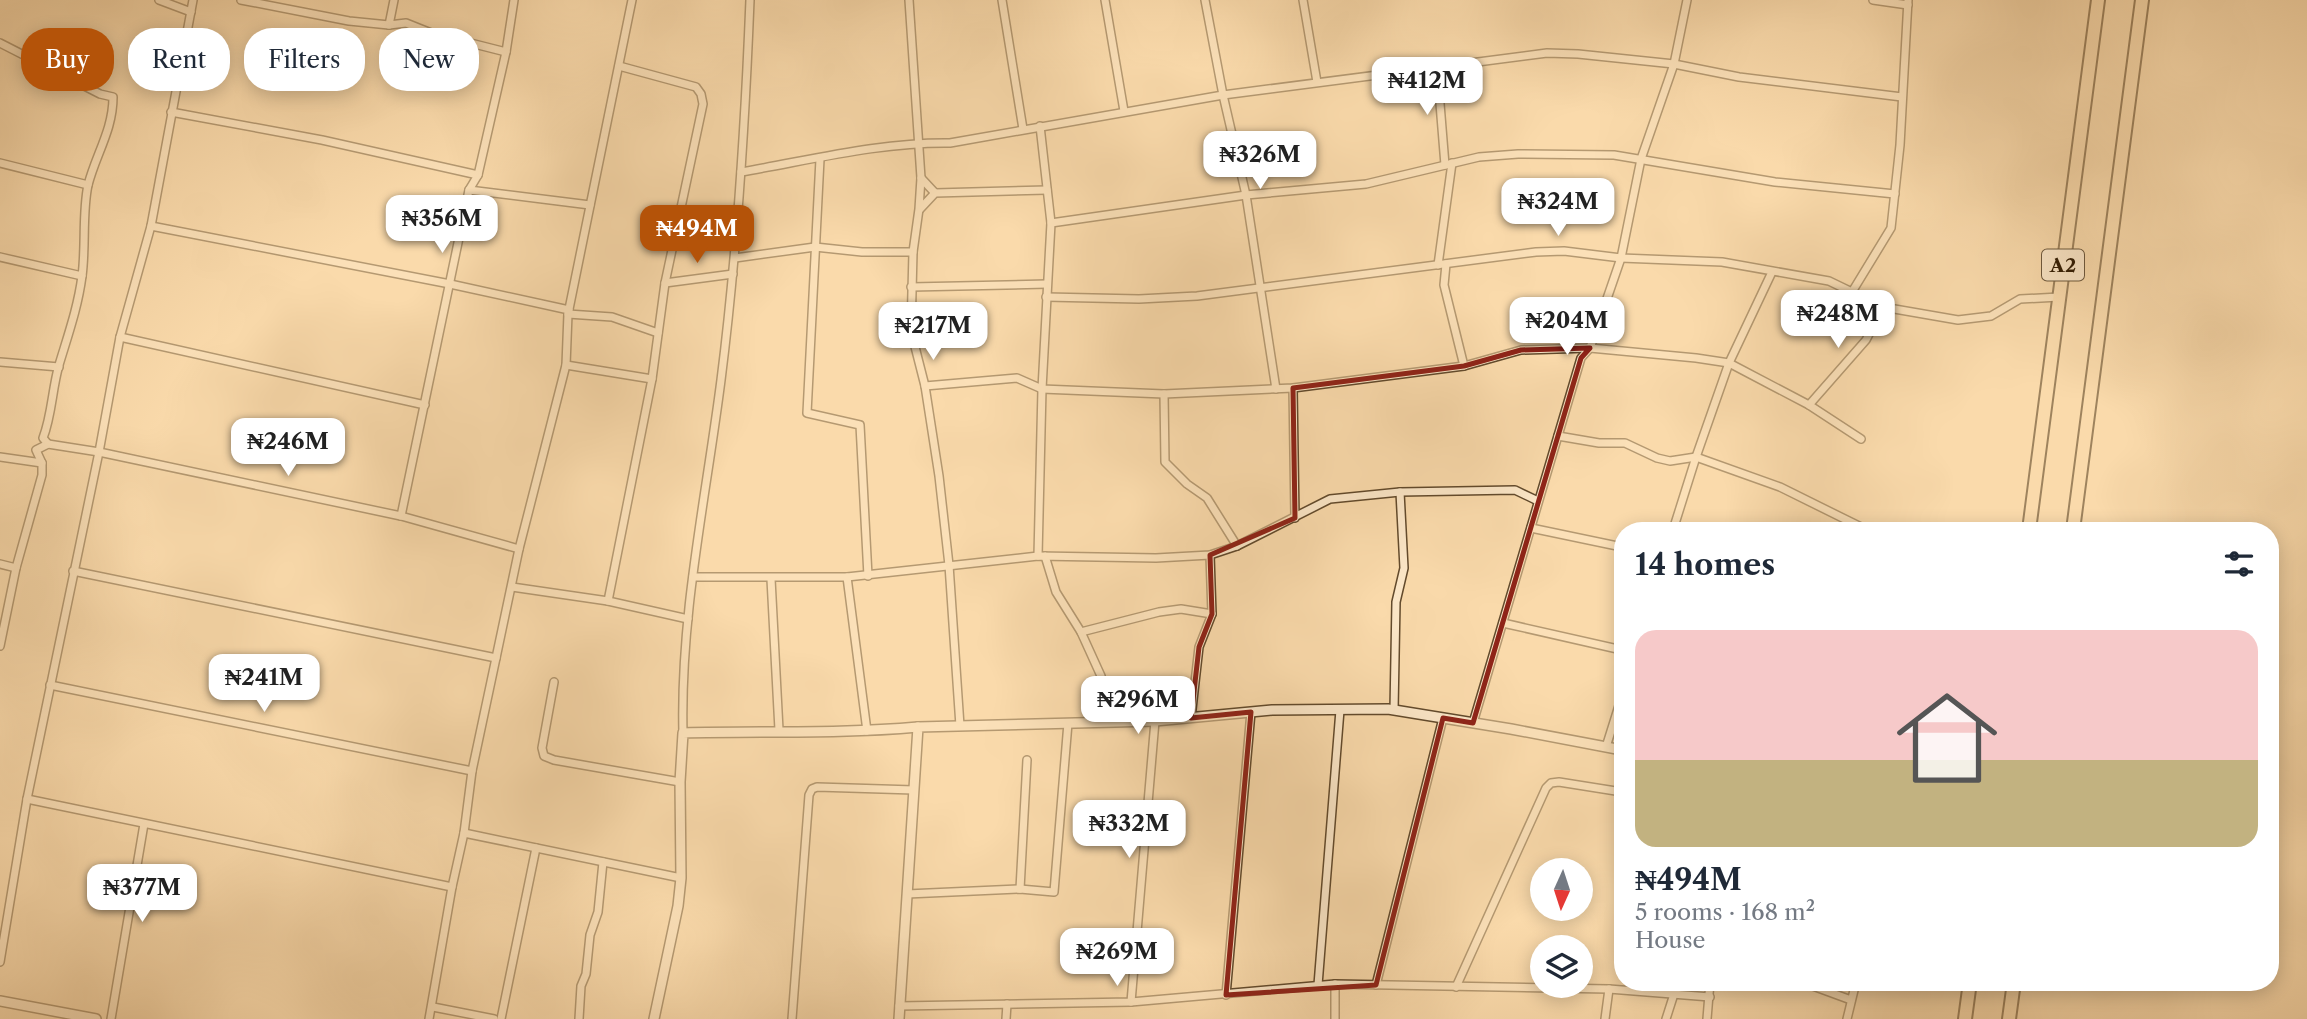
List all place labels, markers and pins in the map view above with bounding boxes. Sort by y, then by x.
pin: ₦412M [1378,58,1476,117]
pin: ₦326M [1211,132,1309,191]
pin: ₦324M [1509,178,1607,238]
pin: ₦356M [393,196,491,255]
pin: ₦494M [648,205,746,265]
pin: ₦248M [1789,290,1887,350]
pin: ₦204M [1518,298,1616,357]
pin: ₦217M [884,302,982,362]
pin: ₦246M [239,419,337,478]
pin: ₦241M [215,654,313,714]
pin: ₦296M [1089,676,1187,736]
pin: ₦332M [1080,800,1178,860]
pin: ₦377M [93,864,191,924]
pin: ₦269M [1068,928,1166,988]

